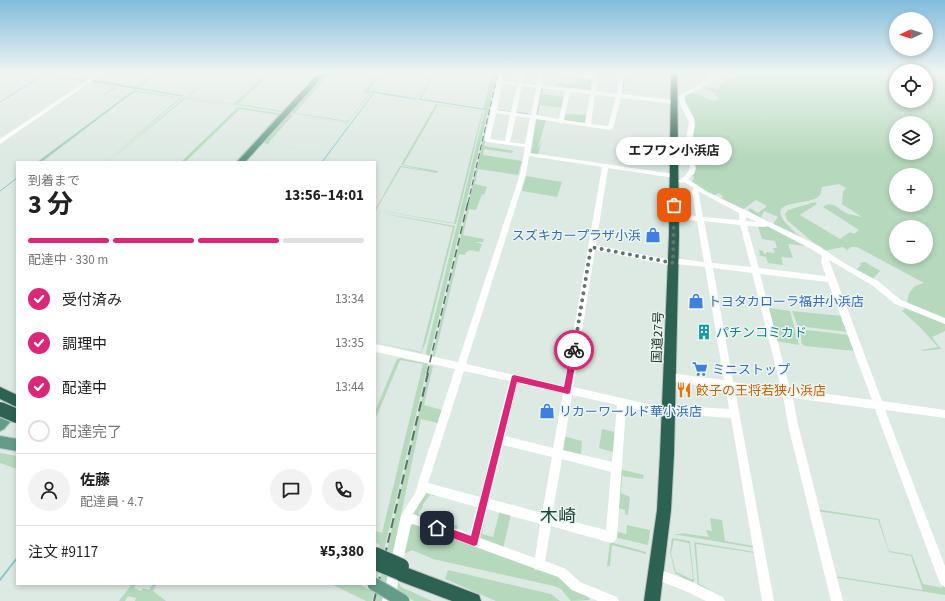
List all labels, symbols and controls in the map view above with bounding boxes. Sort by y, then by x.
north arrow [889,12,933,56]
map controls [889,12,933,264]
button: locate [889,64,933,108]
button: layers [889,116,933,160]
callout: エフワン小浜店 [616,137,732,165]
text: エフワン小浜店 [628,142,720,160]
button: + [889,168,933,212]
text: 到着まで [28,172,80,190]
text: 13:56–14:01 [284,185,364,206]
text: 3 分 [28,186,73,223]
pin [657,188,691,222]
icon: bag [663,194,685,216]
button: − [889,220,933,264]
shop icon: スズキカープラザ小浜 [644,226,662,244]
place label: スズキカープラザ小浜 [512,227,641,245]
text: 配達中 · 330 m [28,251,108,269]
icon: check [28,288,50,310]
text: 受付済み [62,290,122,311]
text: 13:34 [335,290,364,308]
shop icon: トヨタカローラ福井小浜店 [687,292,705,310]
place label: トヨタカローラ福井小浜店 [708,293,864,311]
street label: 国道27号 [648,311,668,363]
building icon: パチンコミカド [695,323,713,341]
place label: パチンコミカド [716,324,807,342]
courier [554,330,594,370]
icon: check [28,332,50,354]
text: 調理中 [62,334,107,355]
text: 13:35 [335,334,364,352]
icon: bike [563,339,585,361]
supermarket icon: ミニストップ [691,360,709,378]
place label: ミニストップ [712,361,790,379]
icon: check [28,376,50,398]
text: 配達中 [62,378,107,399]
text: 13:44 [335,378,364,396]
restaurant icon: 餃子の王将若狭小浜店 [675,381,693,399]
place label: 餃子の王将若狭小浜店 [696,382,826,400]
shop icon: リカーワールド華小浜店 [538,402,556,420]
place label: リカーワールド華小浜店 [559,403,702,421]
text: 配達完了 [62,422,122,443]
button: person [28,469,70,511]
button: chat [270,469,312,511]
button: phone [322,469,364,511]
text: 佐藤 [80,470,110,491]
text: 配達員 · 4.7 [80,493,144,511]
district label: 木崎 [540,504,576,529]
pin [420,511,454,545]
icon: home [426,517,448,539]
text: ¥5,380 [320,541,364,562]
text: 注文 #9117 [28,542,98,563]

